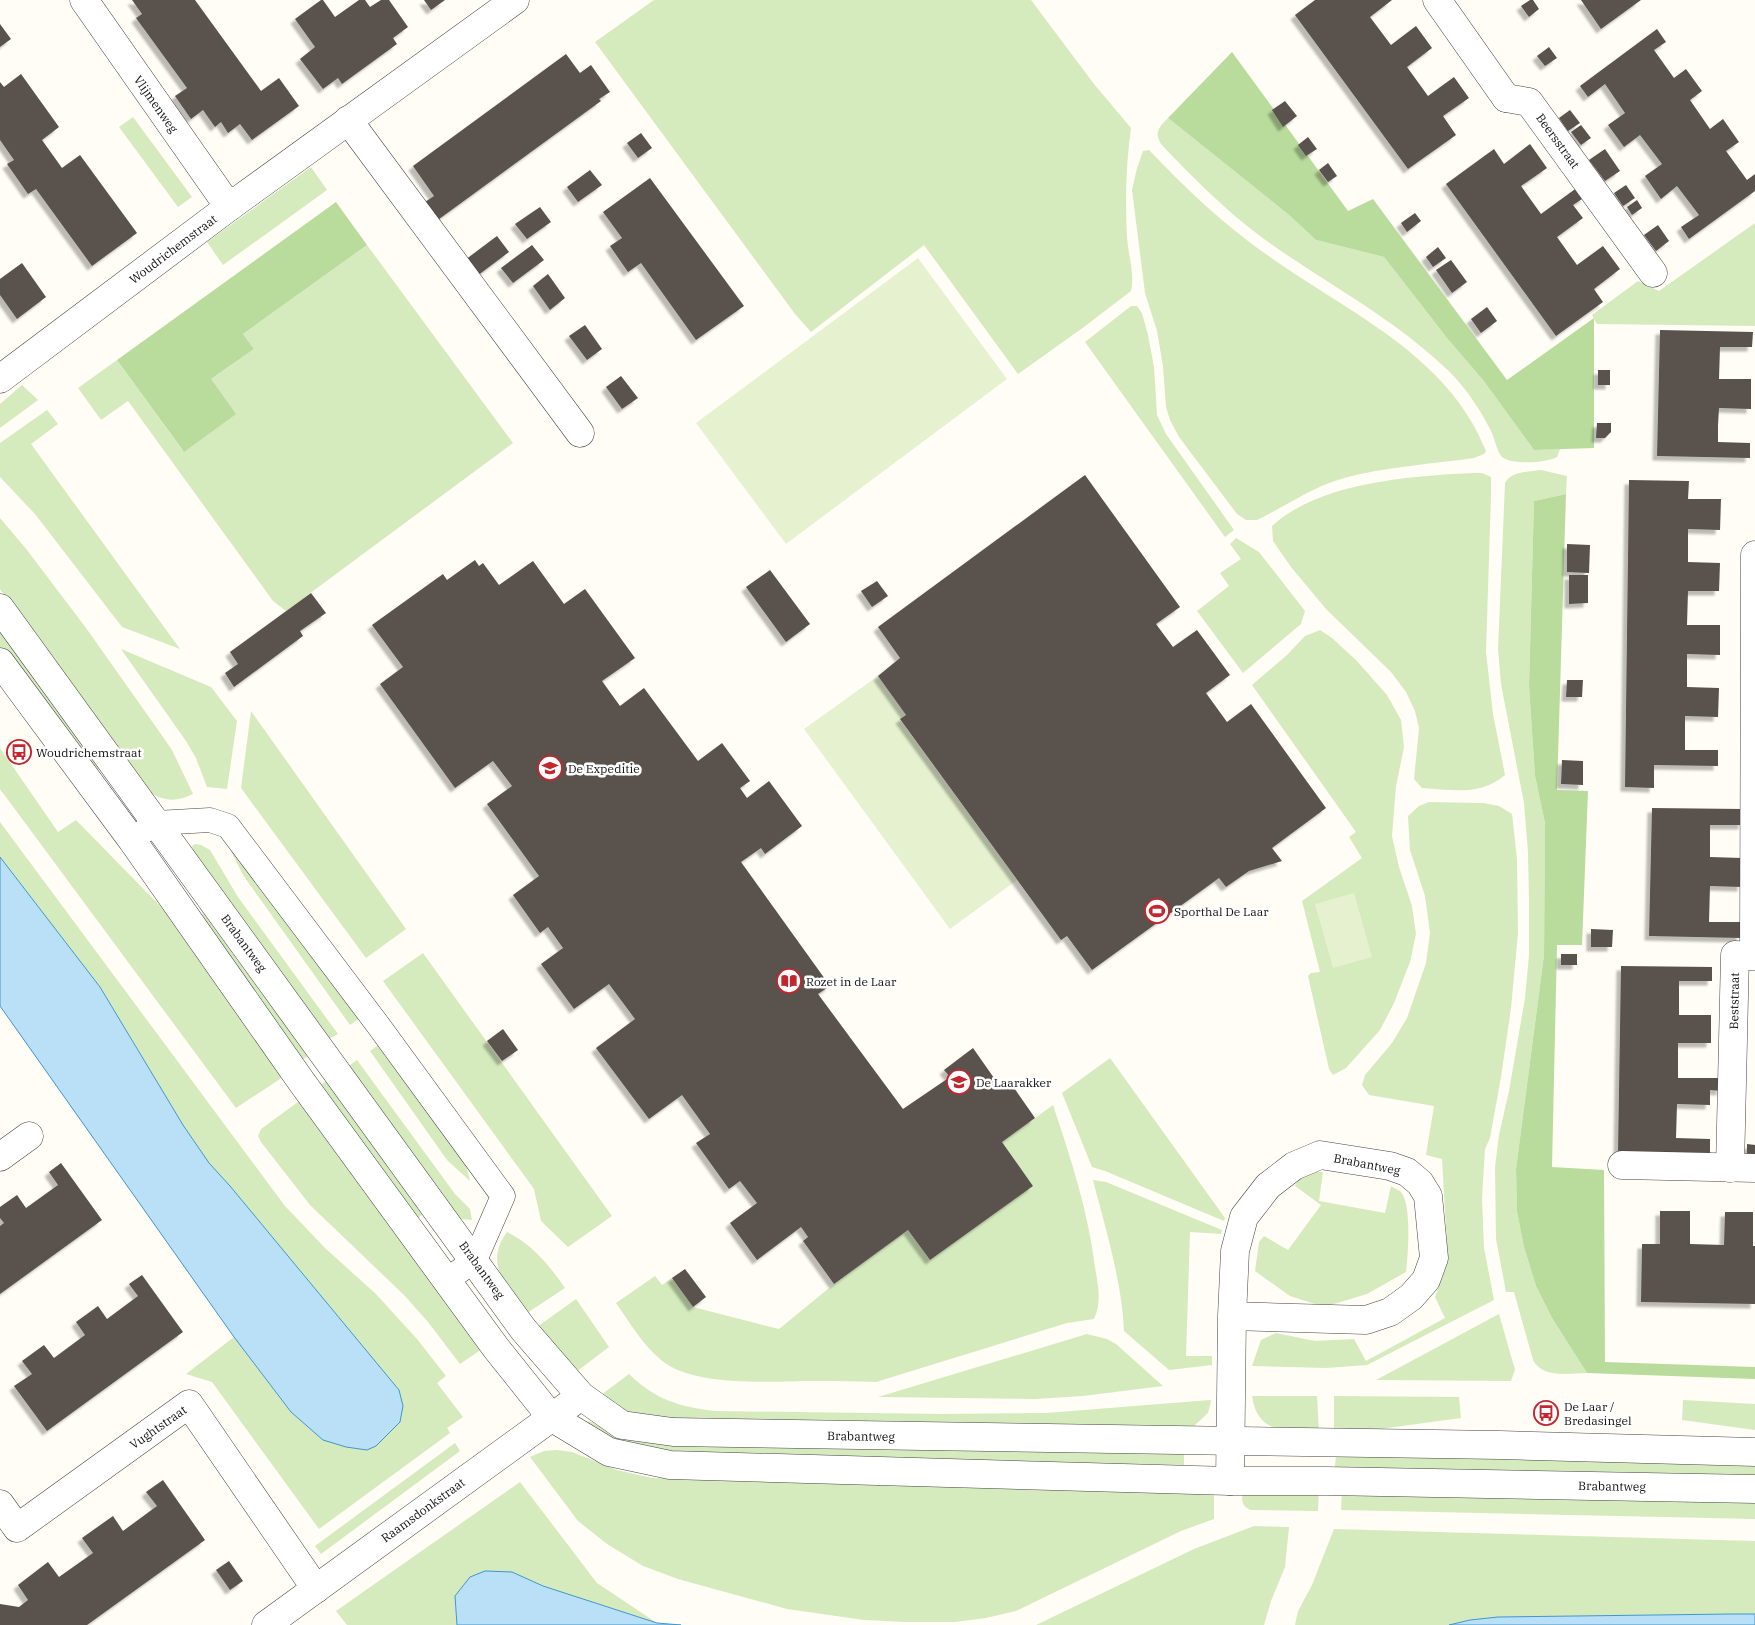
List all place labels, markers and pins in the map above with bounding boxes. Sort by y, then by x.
bus stop icon: Woudrichemstraat [6,739,32,765]
place label: Woudrichemstraat [36,745,142,760]
school or university icon: De Expeditie [537,755,563,781]
place label: De Expeditie [568,761,640,776]
sports icon: Sporthal De Laar [1144,898,1170,924]
place label: Sporthal De Laar [1174,904,1269,919]
library icon: Rozet in de Laar [776,968,802,994]
place label: Rozet in de Laar [806,974,897,989]
school or university icon: De Laarakker [946,1069,972,1095]
place label: De Laarakker [976,1075,1052,1090]
place label: De Laar / Bredasingel [1564,1399,1632,1428]
bus stop icon: De Laar / Bredasingel [1533,1400,1559,1426]

